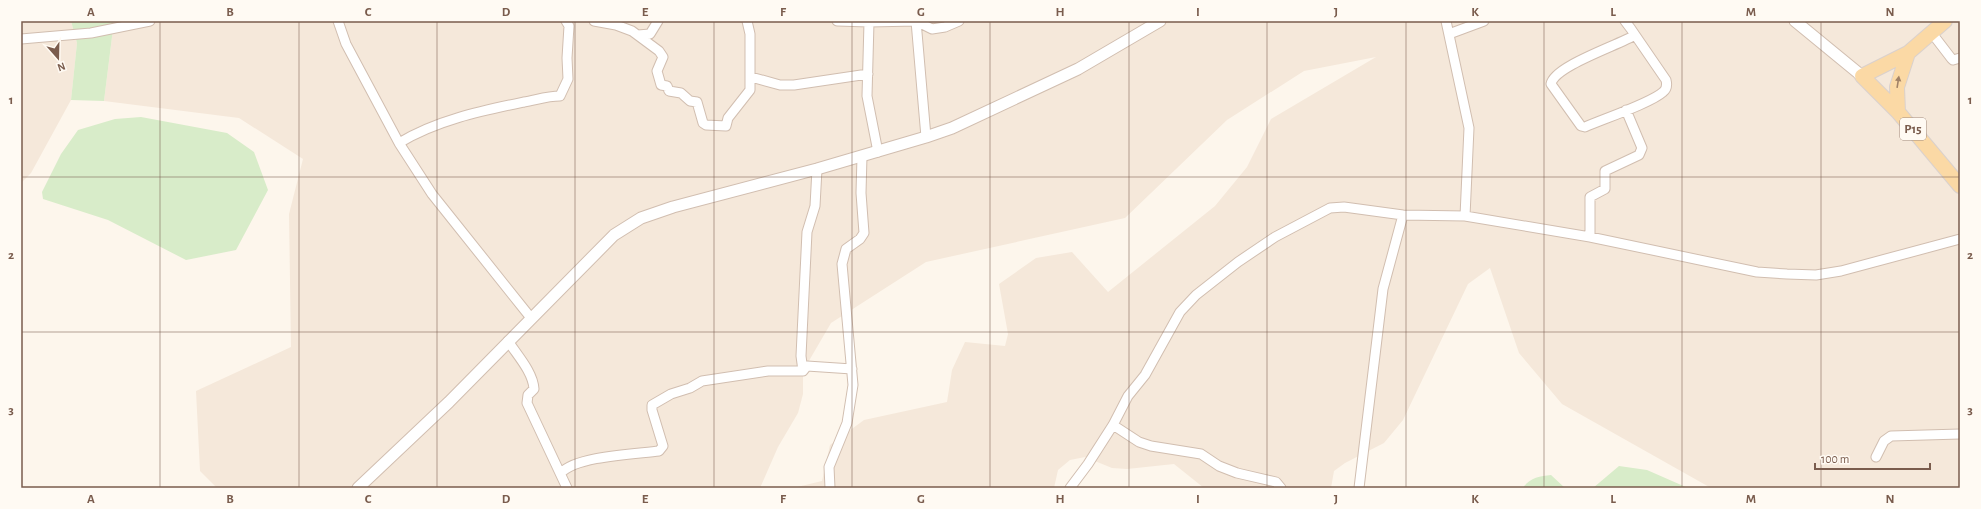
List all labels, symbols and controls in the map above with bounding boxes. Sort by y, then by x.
text: A [87,6,95,19]
text: B [226,6,234,19]
text: C [365,6,372,19]
text: D [502,6,511,19]
text: E [642,6,649,19]
text: F [780,6,787,19]
text: G [917,6,925,19]
text: H [1055,6,1065,19]
text: I [1196,6,1200,19]
text: J [1334,6,1338,19]
text: K [1471,6,1479,19]
text: L [1610,6,1616,19]
text: M [1746,6,1756,19]
text: N [1885,6,1895,19]
north arrow [38,38,78,78]
text: N [56,60,67,73]
one-way arrow [1895,76,1901,88]
text: 1 [9,94,13,107]
text: 1 [1968,94,1972,107]
road number: P15 [1900,118,1926,140]
text: 2 [8,249,14,262]
text: 2 [1967,249,1973,262]
text: 3 [8,404,14,417]
text: 3 [1967,404,1973,417]
scale bar [1815,445,1930,471]
text: 100 m [1821,453,1849,465]
text: A [87,493,95,506]
text: B [226,493,234,506]
text: C [365,493,372,506]
text: D [502,493,511,506]
text: E [642,493,649,506]
text: F [780,493,787,506]
text: G [917,493,925,506]
text: H [1055,493,1065,506]
text: I [1196,493,1200,506]
text: J [1334,493,1338,506]
text: K [1471,493,1479,506]
text: L [1610,493,1616,506]
text: M [1746,493,1756,506]
text: N [1885,493,1895,506]

